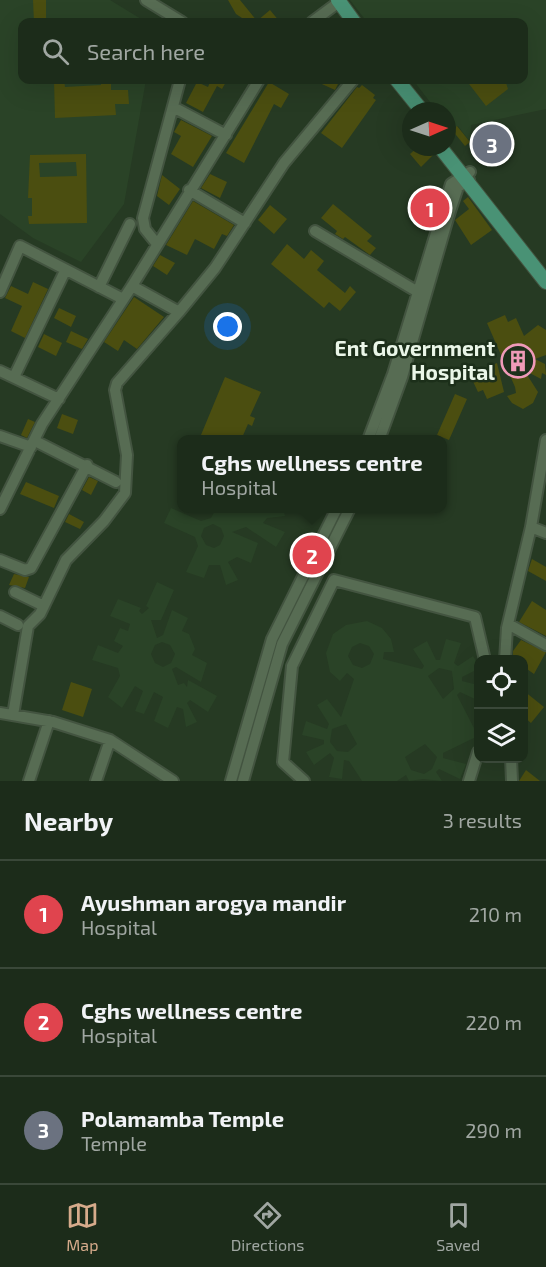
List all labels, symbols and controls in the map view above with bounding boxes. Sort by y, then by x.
search box [18,18,528,84]
icon: search [39,35,72,68]
text: Search here [87,38,205,64]
north arrow [402,102,456,156]
pin: 3 [472,122,512,166]
pin: 1 [410,186,450,230]
your location [213,312,242,341]
place label: Ent Government Hospital [335,335,495,384]
building icon: Ent Government Hospital [500,343,536,379]
popup [177,435,447,513]
text: Cghs wellness centre [201,449,423,475]
text: Hospital [201,475,277,499]
pin: 2 [292,532,332,578]
map controls [474,655,528,763]
button: locate [474,655,528,709]
button: layers [474,709,528,763]
text: Nearby [24,805,113,836]
text: 3 results [443,808,522,832]
text: Ayushman arogya mandir [81,889,346,915]
text: 1 [39,902,48,926]
text: 210 m [469,902,522,926]
text: Hospital [81,915,157,939]
text: Cghs wellness centre [81,997,302,1023]
text: 2 [38,1010,49,1034]
text: 220 m [465,1010,522,1034]
text: Hospital [81,1023,157,1047]
text: Polamamba Temple [81,1105,284,1131]
text: 3 [38,1118,49,1142]
text: 290 m [465,1118,522,1142]
text: Temple [81,1131,147,1155]
tab: Map [66,1199,99,1254]
tab: Directions [231,1199,304,1254]
tab: Saved [436,1199,480,1254]

